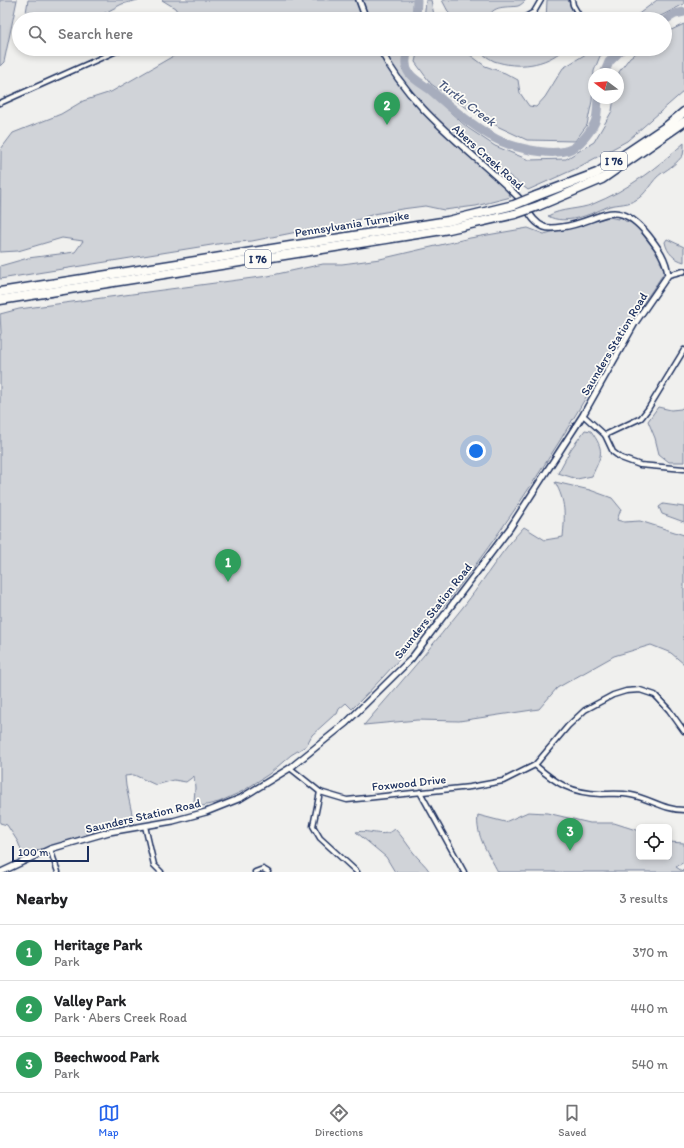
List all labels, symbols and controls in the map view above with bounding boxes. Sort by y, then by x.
search box [12,12,672,56]
icon: search [26,23,48,45]
text: Search here [58,25,133,43]
north arrow [588,68,624,104]
water label: Turtle Creek [435,76,500,130]
pin: 2 [374,92,400,125]
street label: Abers Creek Road [450,121,527,193]
road number: I 76 [601,152,627,170]
street label: Pennsylvania Turnpike [294,208,410,240]
road number: I 76 [245,250,271,268]
street label: Saunders Station Road [578,289,651,398]
your location [466,441,486,461]
pin: 1 [215,549,241,582]
street label: Saunders Station Road [391,560,475,662]
street label: Foxwood Drive [371,772,447,794]
street label: Saunders Station Road [84,796,202,836]
pin: 3 [557,818,583,851]
map controls [636,824,672,860]
button: locate [636,824,672,860]
scale bar [12,844,89,863]
text: 100 m [18,846,48,859]
text: Nearby [16,888,68,908]
text: 3 results [619,891,668,906]
text: Heritage Park [54,936,143,954]
text: 1 [26,945,32,960]
text: 370 m [633,945,668,960]
text: Park [54,954,80,969]
text: Valley Park [54,992,126,1010]
text: 2 [26,1001,32,1016]
text: 440 m [631,1001,668,1016]
text: Park · Abers Creek Road [54,1010,187,1025]
text: Beechwood Park [54,1048,159,1066]
text: 3 [25,1057,33,1072]
text: 540 m [631,1057,668,1072]
text: Park [54,1066,80,1081]
tab: Map [98,1102,120,1139]
tab: Directions [315,1102,363,1139]
tab: Saved [558,1102,586,1139]

